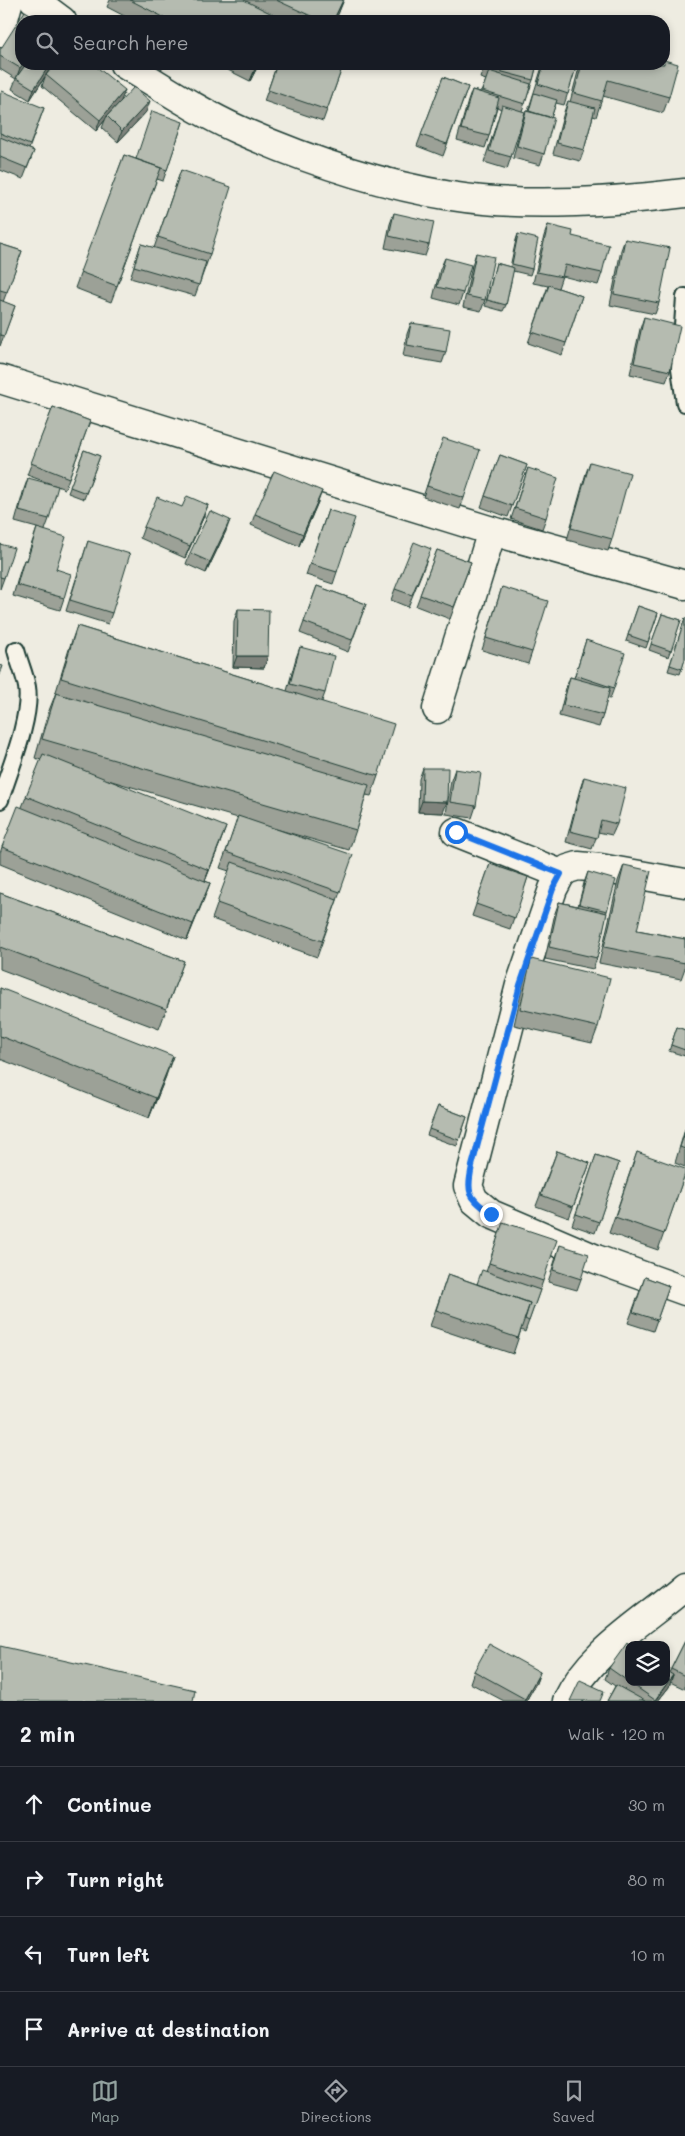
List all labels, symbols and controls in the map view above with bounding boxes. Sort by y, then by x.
search box [15,15,670,70]
icon: search [33,29,61,57]
text: Search here [73,30,189,55]
route start [445,821,468,844]
route end [480,1203,503,1226]
map controls [625,1641,670,1686]
button: layers [625,1641,670,1686]
text: 2 min [20,1720,75,1747]
text: Walk · 120 m [567,1723,665,1744]
icon: ahead [20,1790,48,1818]
text: Continue [67,1792,152,1817]
text: 30 m [628,1794,665,1815]
icon: right [20,1865,48,1893]
text: Turn right [67,1867,164,1892]
text: 80 m [628,1869,665,1890]
icon: left [20,1940,48,1968]
text: Turn left [67,1942,150,1967]
text: 10 m [630,1944,665,1965]
icon: arrive [20,2015,48,2043]
text: Arrive at destination [67,2017,270,2042]
tab: Map [91,2077,119,2126]
tab: Directions [300,2077,372,2126]
tab: Saved [553,2077,594,2126]

